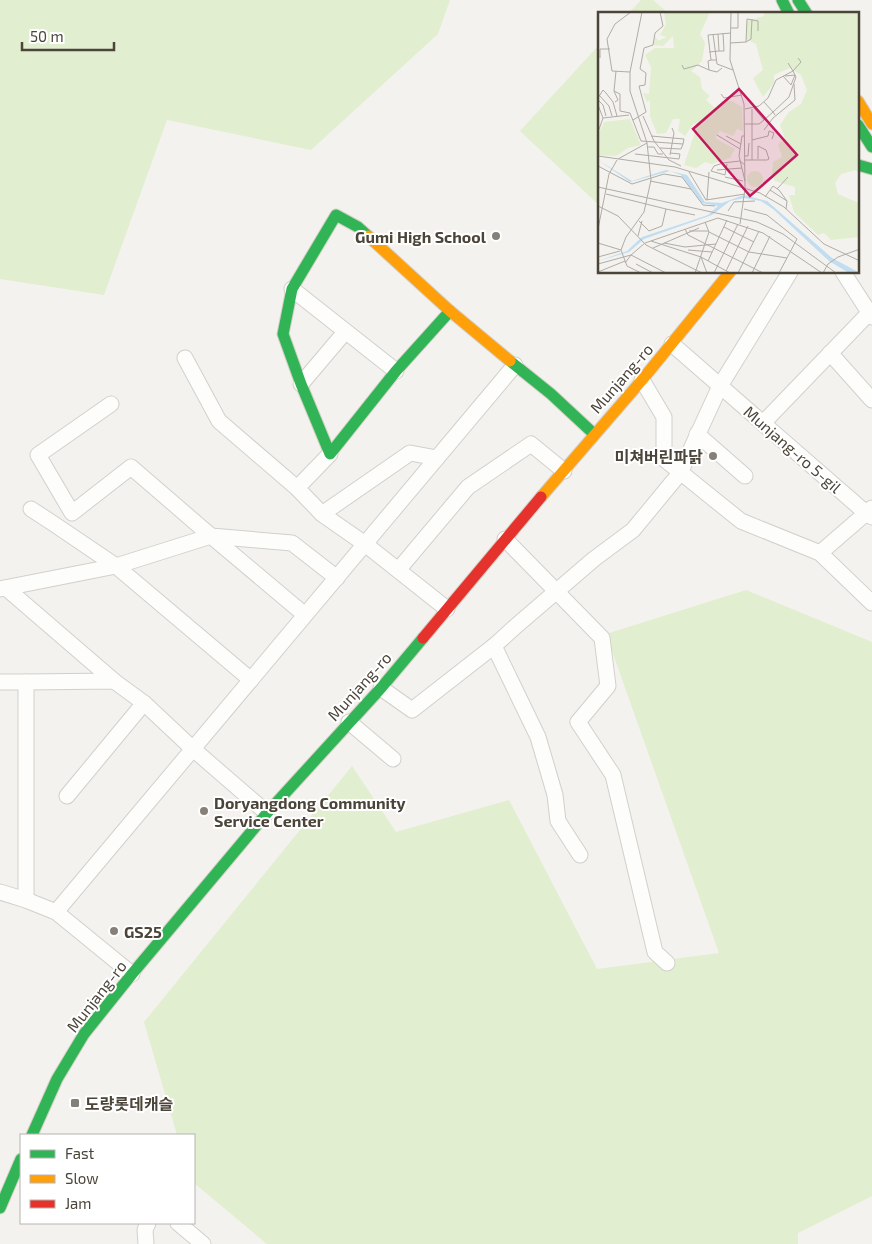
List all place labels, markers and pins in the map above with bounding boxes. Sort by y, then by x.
place label: Gumi High School [355,227,487,246]
marker: Gumi High School [490,230,502,242]
place label: 미쳐버린파닭 [615,447,703,466]
marker: 미쳐버린파닭 [707,450,719,462]
place label: Doryangdong Community Service Center [214,793,406,830]
marker: Doryangdong Community Service Center [198,805,210,817]
place label: GS25 [124,922,162,941]
marker: GS25 [108,925,120,937]
place label: 도량롯데캐슬 [85,1094,174,1113]
marker: 도량롯데캐슬 [69,1097,81,1109]

